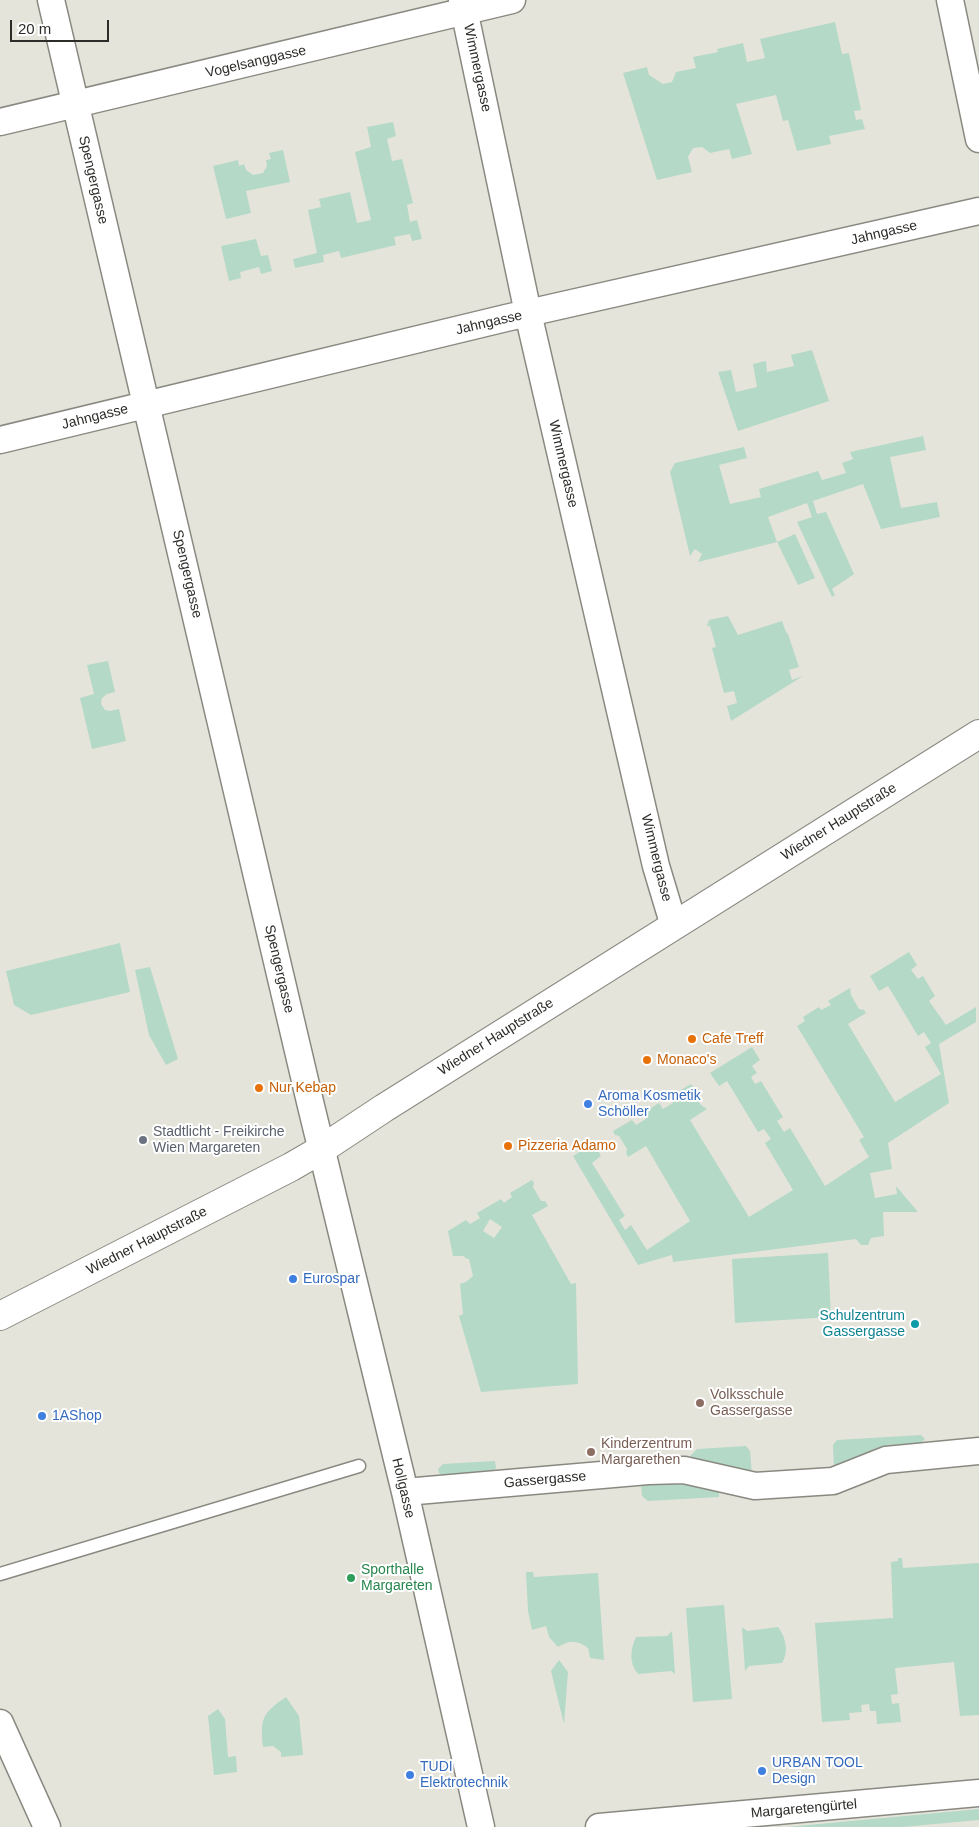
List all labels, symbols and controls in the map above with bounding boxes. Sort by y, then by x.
scale bar [12,10,111,42]
text: 20 m [18,20,51,37]
street label: Wimmergasse [459,23,495,113]
street label: Vogelsanggasse [204,42,308,82]
street label: Spengergasse [75,134,111,226]
street label: Jahngasse [849,217,919,249]
street label: Jahngasse [454,307,524,339]
street label: Jahngasse [60,401,130,433]
street label: Wimmergasse [545,419,581,509]
street label: Spengergasse [169,528,205,620]
street label: Wiedner Hauptstraße [778,780,900,864]
street label: Wimmergasse [637,813,675,903]
street label: Spengergasse [261,923,297,1015]
street label: Wiedner Hauptstraße [435,995,557,1079]
place label: Cafe Treff [702,1031,763,1047]
marker: Cafe Treff [686,1033,698,1045]
place label: Monaco's [657,1052,716,1068]
marker: Monaco's [641,1054,653,1066]
place label: Nur Kebap [269,1080,336,1096]
marker: Nur Kebap [253,1082,265,1094]
place label: Aroma Kosmetik Schöller [598,1088,701,1120]
marker: Aroma Kosmetik Schöller [582,1098,594,1110]
place label: Stadtlicht - Freikirche Wien Margareten [153,1124,284,1156]
marker: Stadtlicht - Freikirche Wien Margareten [137,1134,149,1146]
place label: Pizzeria Adamo [518,1138,616,1154]
marker: Pizzeria Adamo [502,1140,514,1152]
street label: Wiedner Hauptstraße [84,1203,210,1279]
place label: Eurospar [303,1271,360,1287]
marker: Eurospar [287,1273,299,1285]
place label: Schulzentrum Gassergasse [819,1308,905,1340]
marker: Schulzentrum Gassergasse [909,1318,921,1330]
place label: Volksschule Gassergasse [710,1387,792,1420]
marker: Volksschule Gassergasse [694,1397,706,1409]
place label: 1AShop [52,1408,102,1424]
marker: 1AShop [36,1410,48,1422]
place label: Kinderzentrum Margarethen [601,1436,692,1468]
marker: Kinderzentrum Margarethen [585,1446,597,1458]
street label: Hollgasse [388,1456,418,1520]
street label: Gassergasse [503,1468,587,1492]
place label: Sporthalle Margareten [361,1562,433,1594]
marker: Sporthalle Margareten [345,1572,357,1584]
place label: URBAN TOOL Design [772,1755,863,1788]
place label: TUDI Elektrotechnik [420,1759,508,1791]
marker: URBAN TOOL Design [756,1765,768,1777]
marker: TUDI Elektrotechnik [404,1769,416,1781]
street label: Margaretengürtel [750,1796,858,1822]

